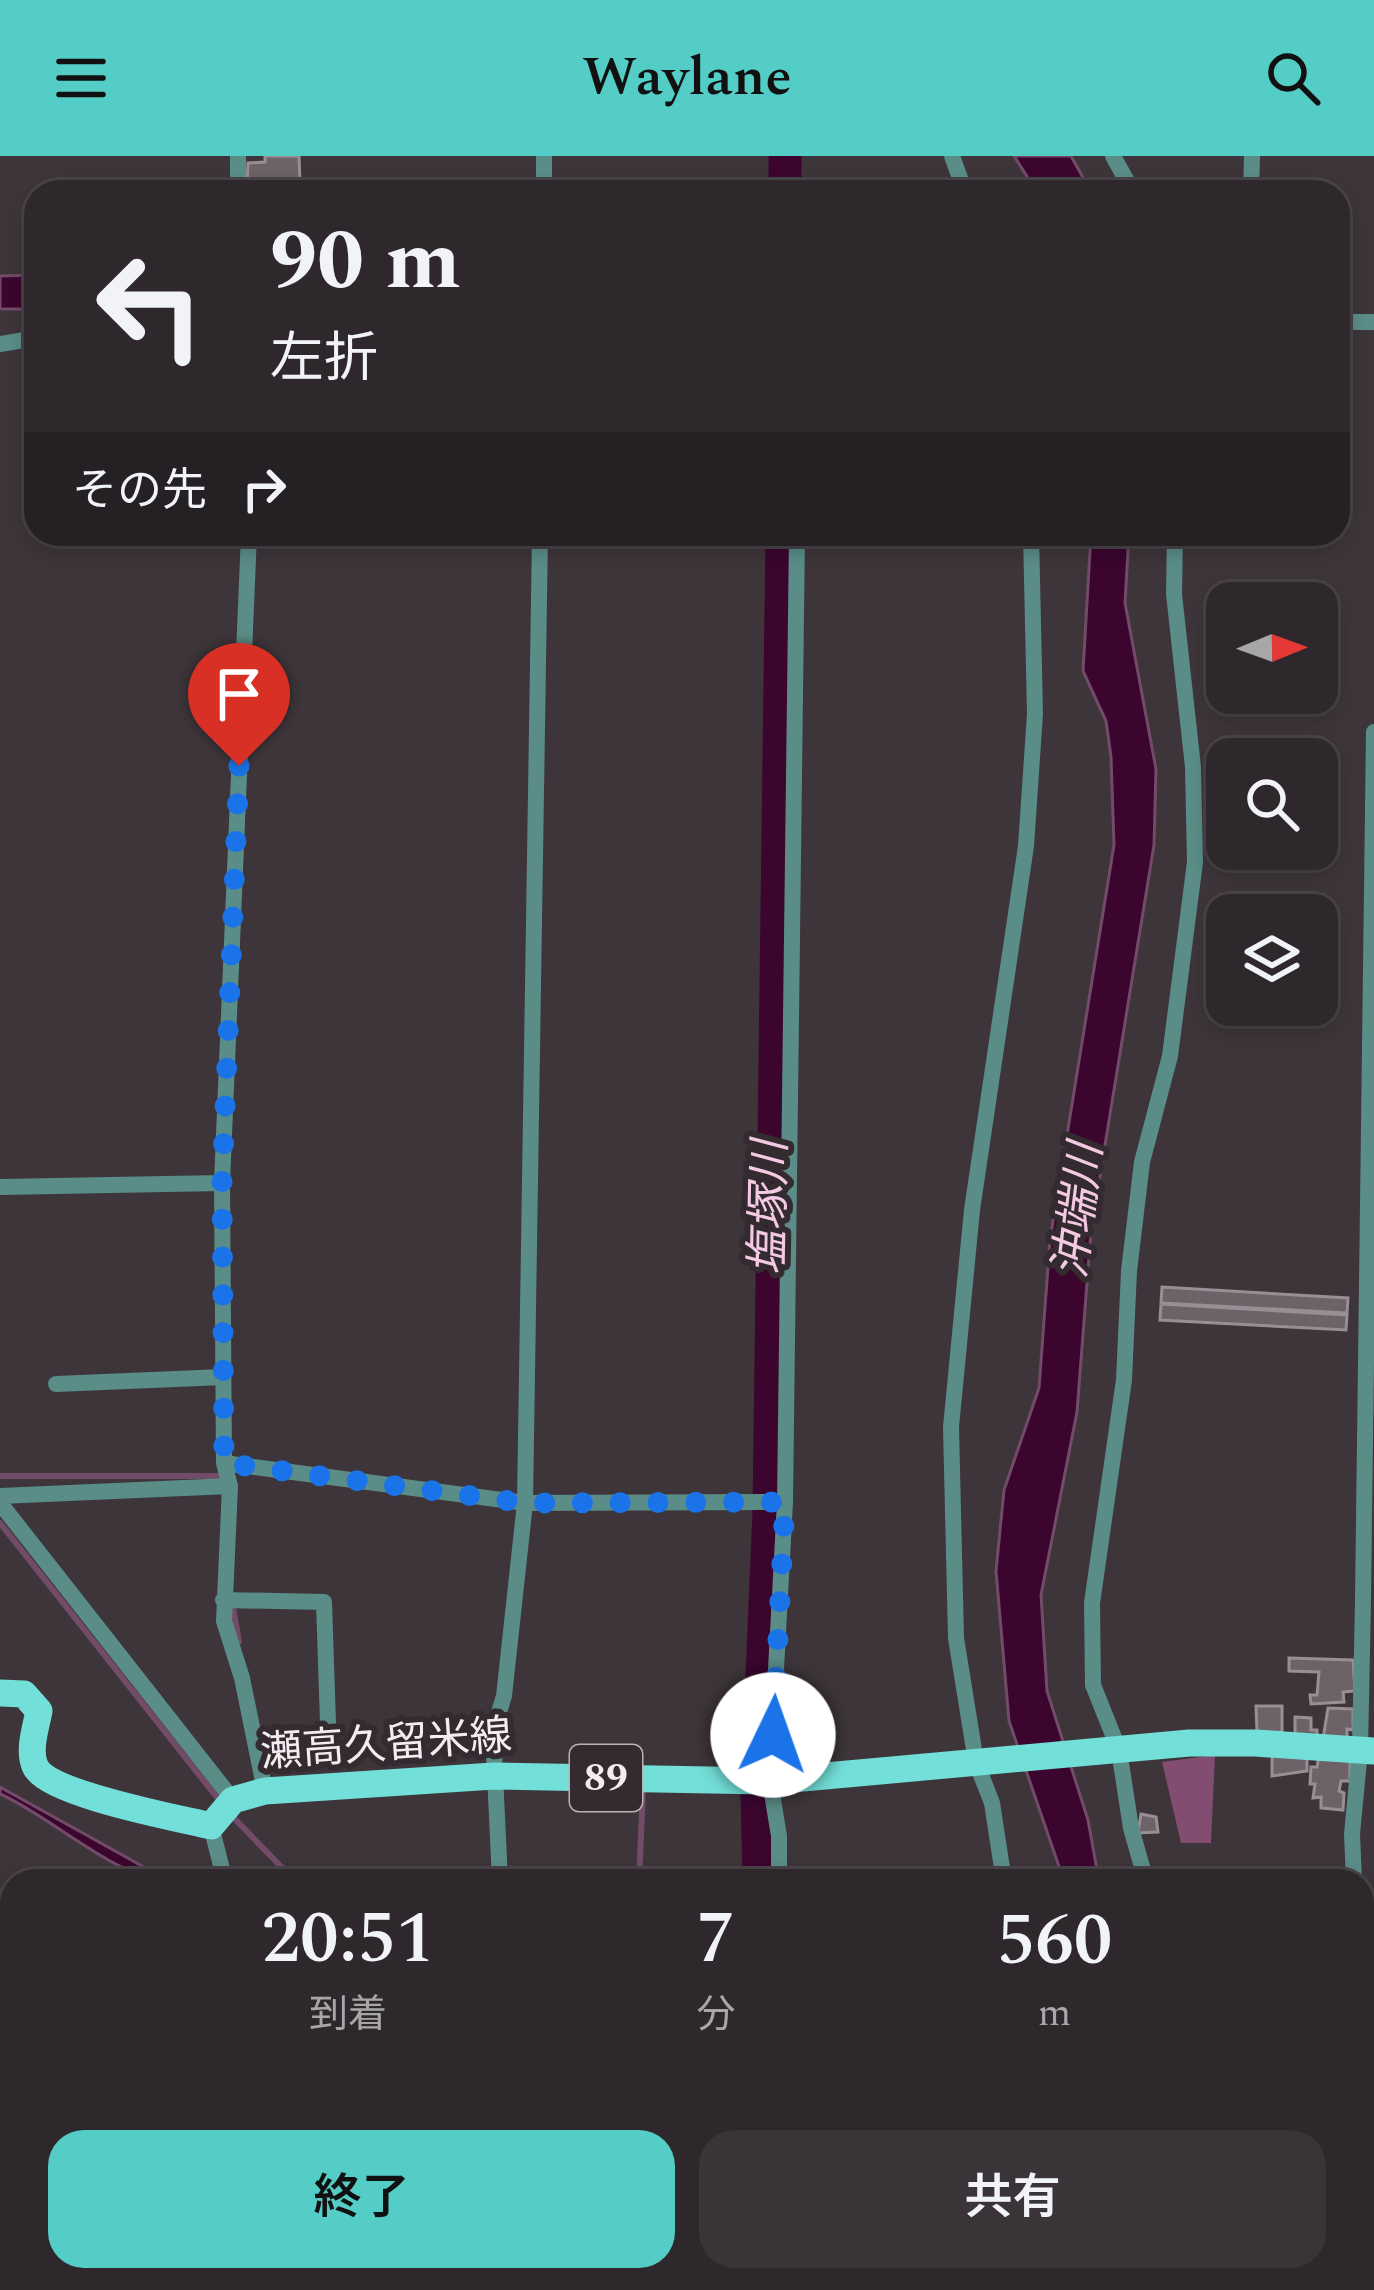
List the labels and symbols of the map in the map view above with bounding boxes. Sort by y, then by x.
north arrow [1206,582,1338,714]
pin [188,643,290,766]
water label: 塩塚川 [734,1136,806,1276]
water label: 沖端川 [1037,1136,1122,1282]
position arrow [710,1672,836,1798]
street label: 瀬高久留米線 [258,1705,514,1785]
road number: 89 [570,1745,642,1811]

